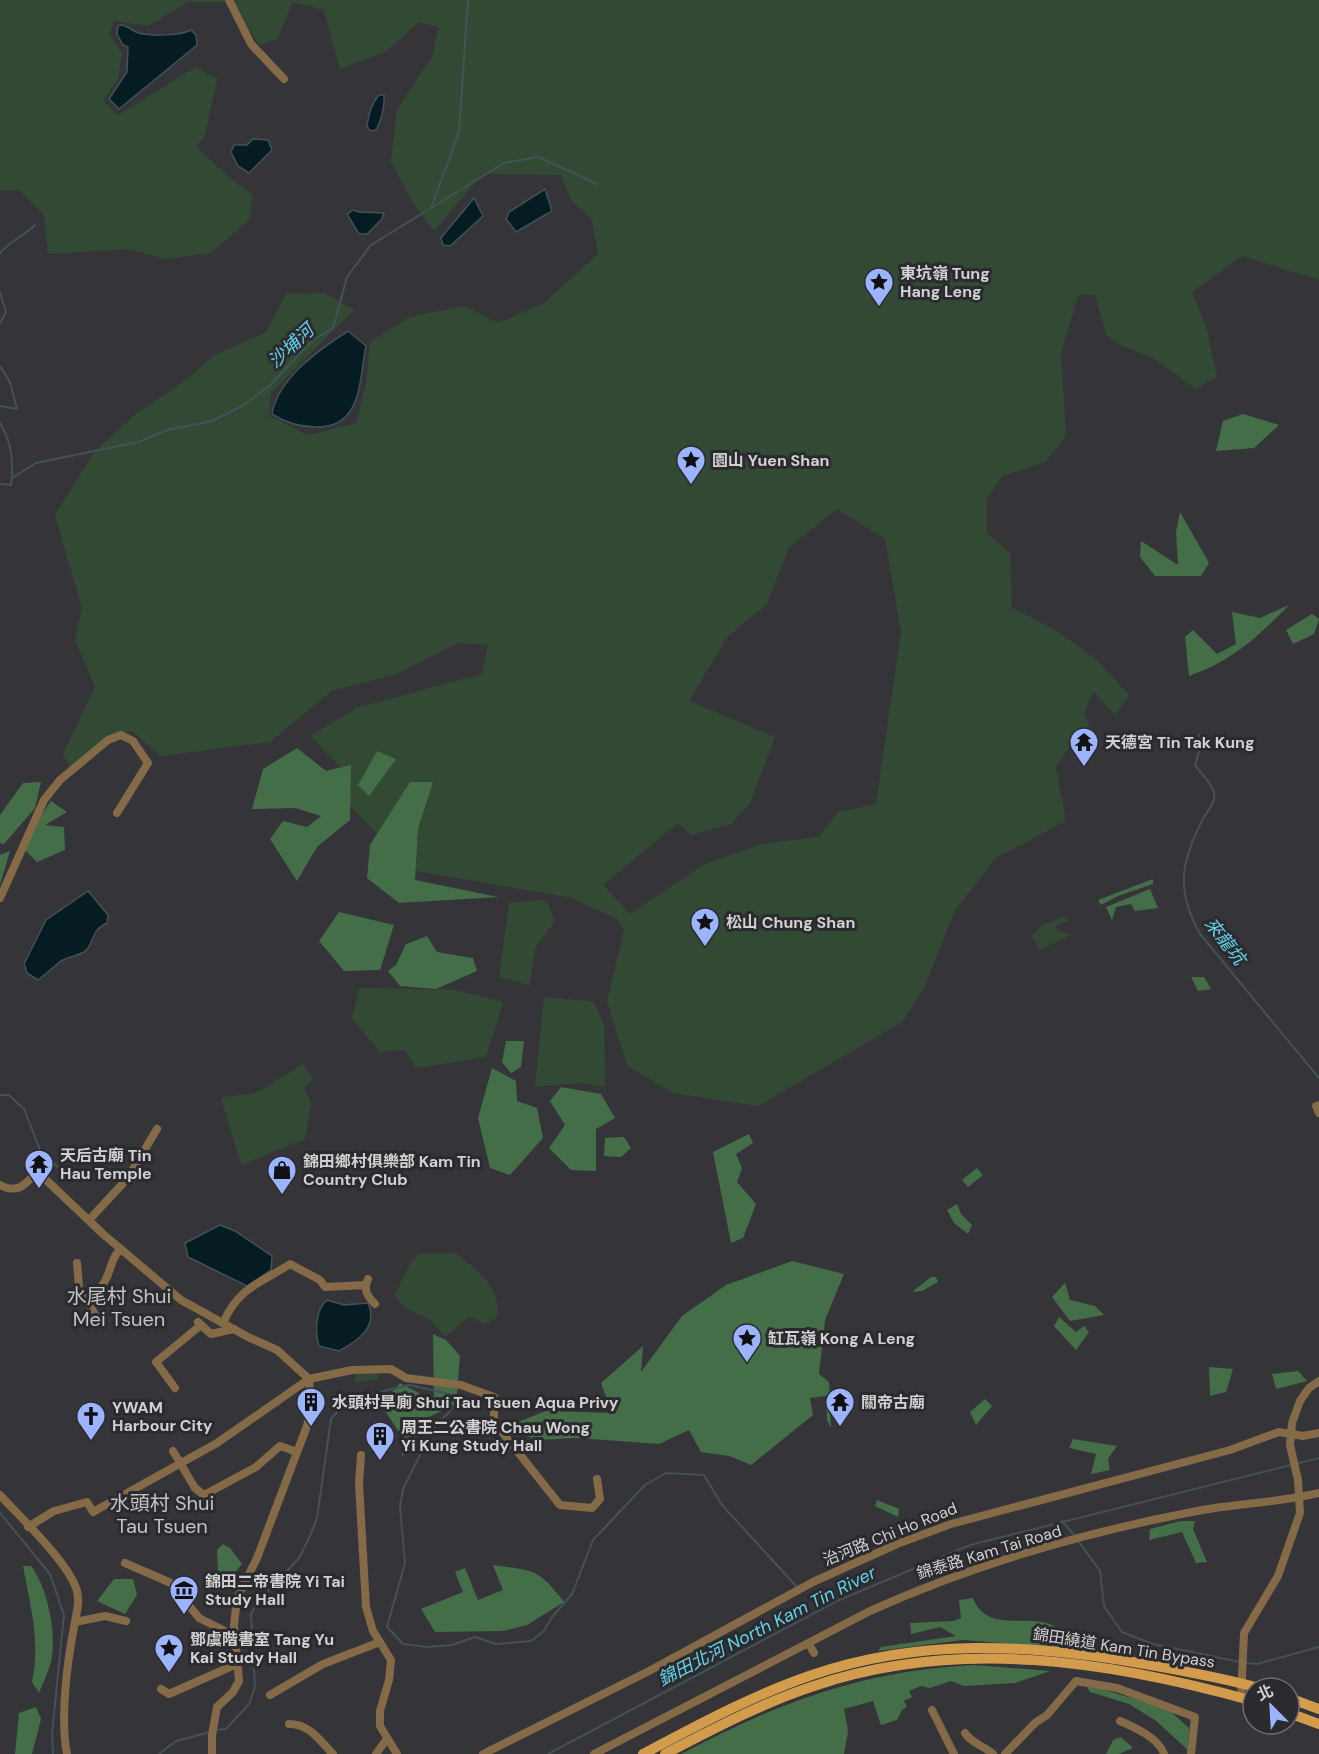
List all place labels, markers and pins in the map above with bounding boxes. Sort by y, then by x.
place label: 東坑嶺 Tung Hang Leng [900,263,990,302]
place icon: 東坑嶺 Tung Hang Leng [863,266,895,308]
place icon: 園山 Yuen Shan [675,444,707,486]
place label: 園山 Yuen Shan [712,450,829,471]
temple icon: 天德宮 Tin Tak Kung [1068,726,1100,768]
place label: 天德宮 Tin Tak Kung [1105,732,1254,753]
place icon: 松山 Chung Shan [689,906,721,948]
place label: 松山 Chung Shan [726,912,855,933]
place label: 天后古廟 Tin Hau Temple [60,1145,152,1184]
temple icon: 天后古廟 Tin Hau Temple [23,1148,55,1190]
place label: 錦田鄉村俱樂部 Kam Tin Country Club [303,1151,481,1190]
shop icon: 錦田鄉村俱樂部 Kam Tin Country Club [266,1154,298,1196]
place icon: 缸瓦嶺 Kong A Leng [731,1322,763,1364]
place label: 缸瓦嶺 Kong A Leng [768,1328,915,1349]
building icon: 水頭村旱廁 Shui Tau Tsuen Aqua Privy [295,1386,327,1428]
temple icon: 關帝古廟 [824,1386,856,1428]
place label: 水頭村旱廁 Shui Tau Tsuen Aqua Privy [332,1392,619,1413]
place label: 關帝古廟 [861,1392,925,1413]
place label: YWAM Harbour City [112,1397,213,1436]
church icon: YWAM Harbour City [75,1400,107,1442]
place label: 周王二公書院 Chau Wong Yi Kung Study Hall [401,1417,590,1456]
building icon: 周王二公書院 Chau Wong Yi Kung Study Hall [364,1420,396,1462]
place label: 錦田二帝書院 Yi Tai Study Hall [205,1571,345,1610]
museum icon: 錦田二帝書院 Yi Tai Study Hall [168,1574,200,1616]
place label: 鄧虞階書室 Tang Yu Kai Study Hall [190,1629,334,1668]
place icon: 鄧虞階書室 Tang Yu Kai Study Hall [153,1632,185,1674]

